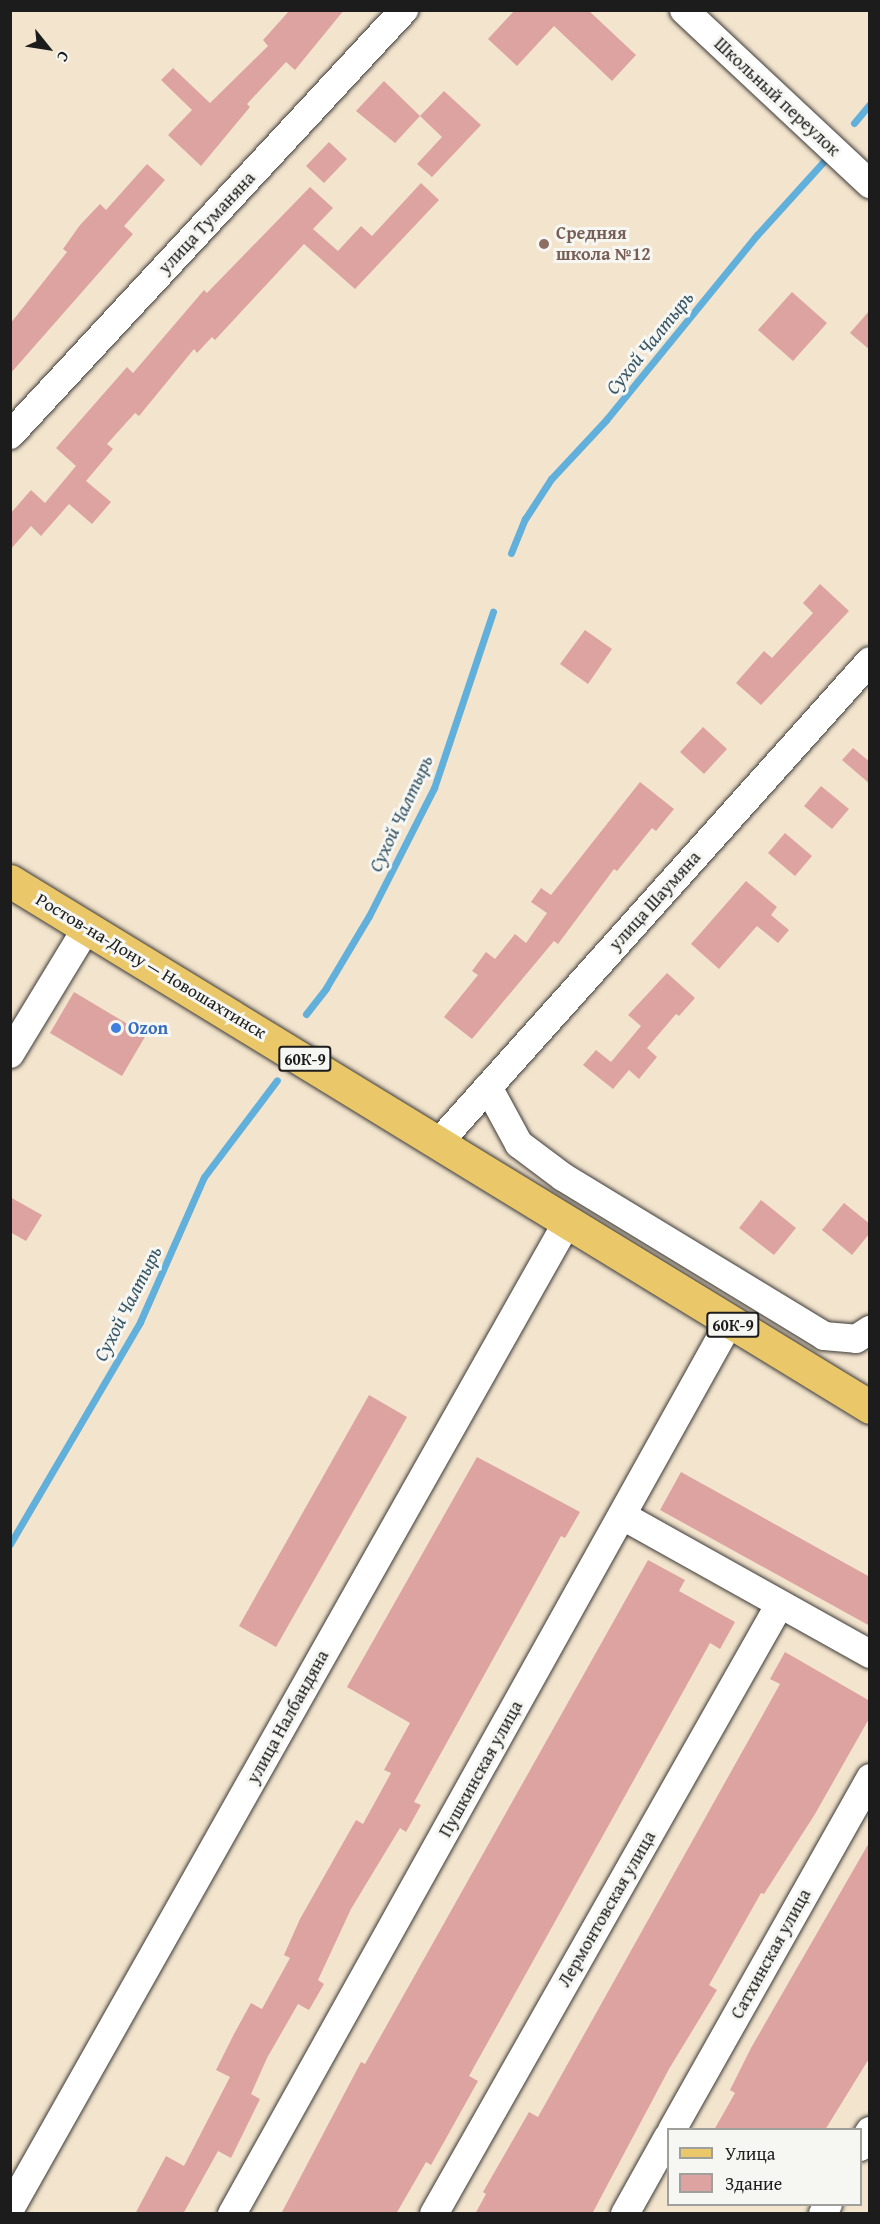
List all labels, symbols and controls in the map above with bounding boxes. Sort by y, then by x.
north arrow [18,18,78,78]
street label: Школьный переулок [710,33,844,161]
text: С [51,47,76,67]
street label: улица Туманяна [154,167,260,279]
place label: Средняя школа №12 [556,223,651,266]
marker: Средняя школа №12 [537,237,551,251]
water label: Сухой Чалтырь [600,285,698,399]
water label: Сухой Чалтырь [362,751,438,875]
street label: улица Шаумяна [605,847,705,955]
street label: Ростов-на-Дону — Новошахтинск [32,889,270,1043]
place label: Ozon [128,1017,168,1039]
marker: Ozon [109,1021,123,1035]
road number: 60К-9 [278,1046,332,1072]
water label: Сухой Чалтырь [88,1241,166,1365]
road number: 60К-9 [706,1312,760,1338]
street label: улица Налбандяна [242,1647,334,1787]
street label: Пушкинская улица [435,1697,527,1841]
street label: Лермонтовская улица [554,1827,660,1991]
street label: Сатхинская улица [726,1885,816,2023]
legend [667,2128,862,2206]
text: Улица [725,2140,775,2167]
text: Здание [725,2170,782,2197]

